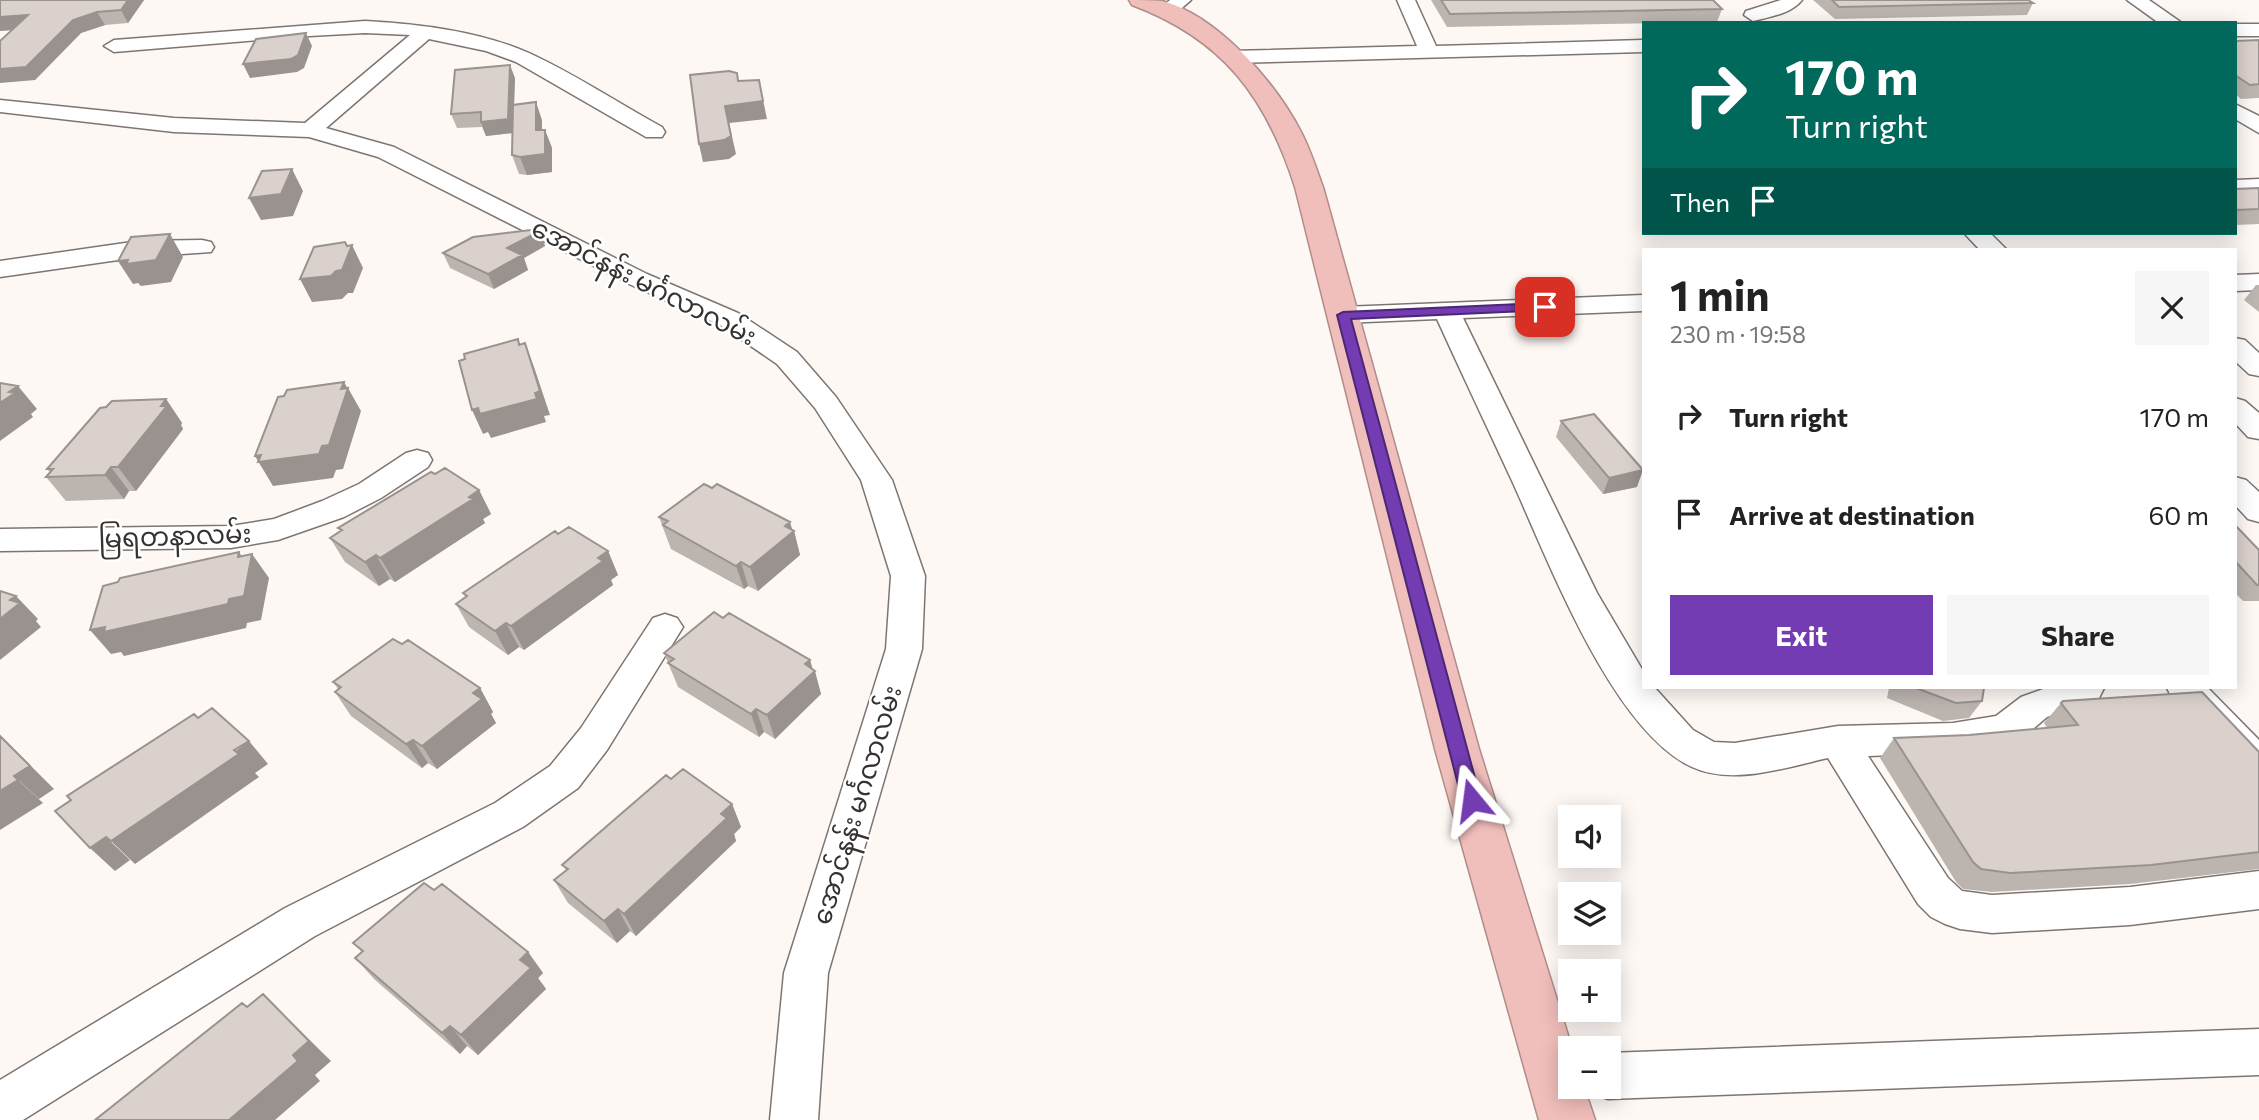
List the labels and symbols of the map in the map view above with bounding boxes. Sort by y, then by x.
street label: အောင်နန်း မင်္ဂလာလမ်း [524,211,762,357]
pin [1515,277,1575,337]
street label: မြရတနာလမ်း [98,516,252,560]
street label: အောင်နန်း မင်္ဂလာလမ်း [804,681,913,930]
position arrow [1435,763,1509,837]

